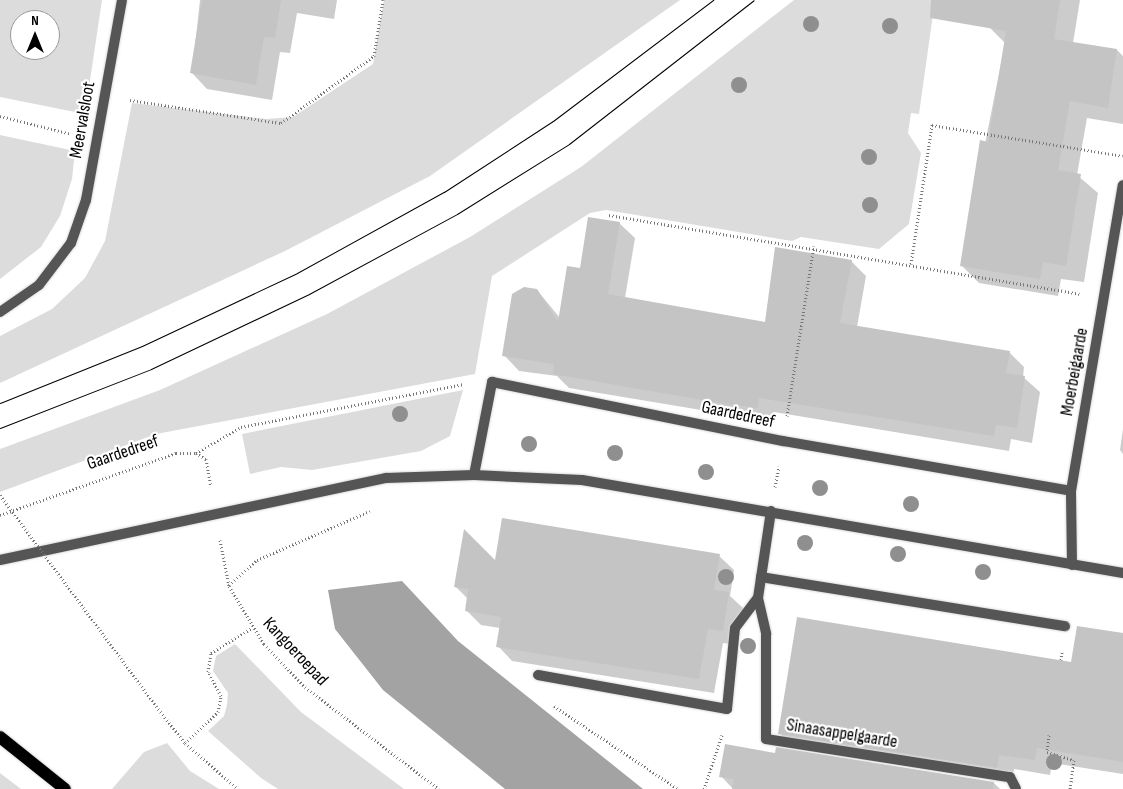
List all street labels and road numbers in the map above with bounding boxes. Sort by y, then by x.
street label: Meervalsloot [66,80,100,160]
street label: Moerbeigaarde [1057,326,1093,418]
street label: Gaardedreef [699,397,777,433]
street label: Gaardedreef [84,431,162,475]
street label: Kangoeroepad [258,613,332,691]
street label: Sinaasappelgaarde [785,715,899,753]

